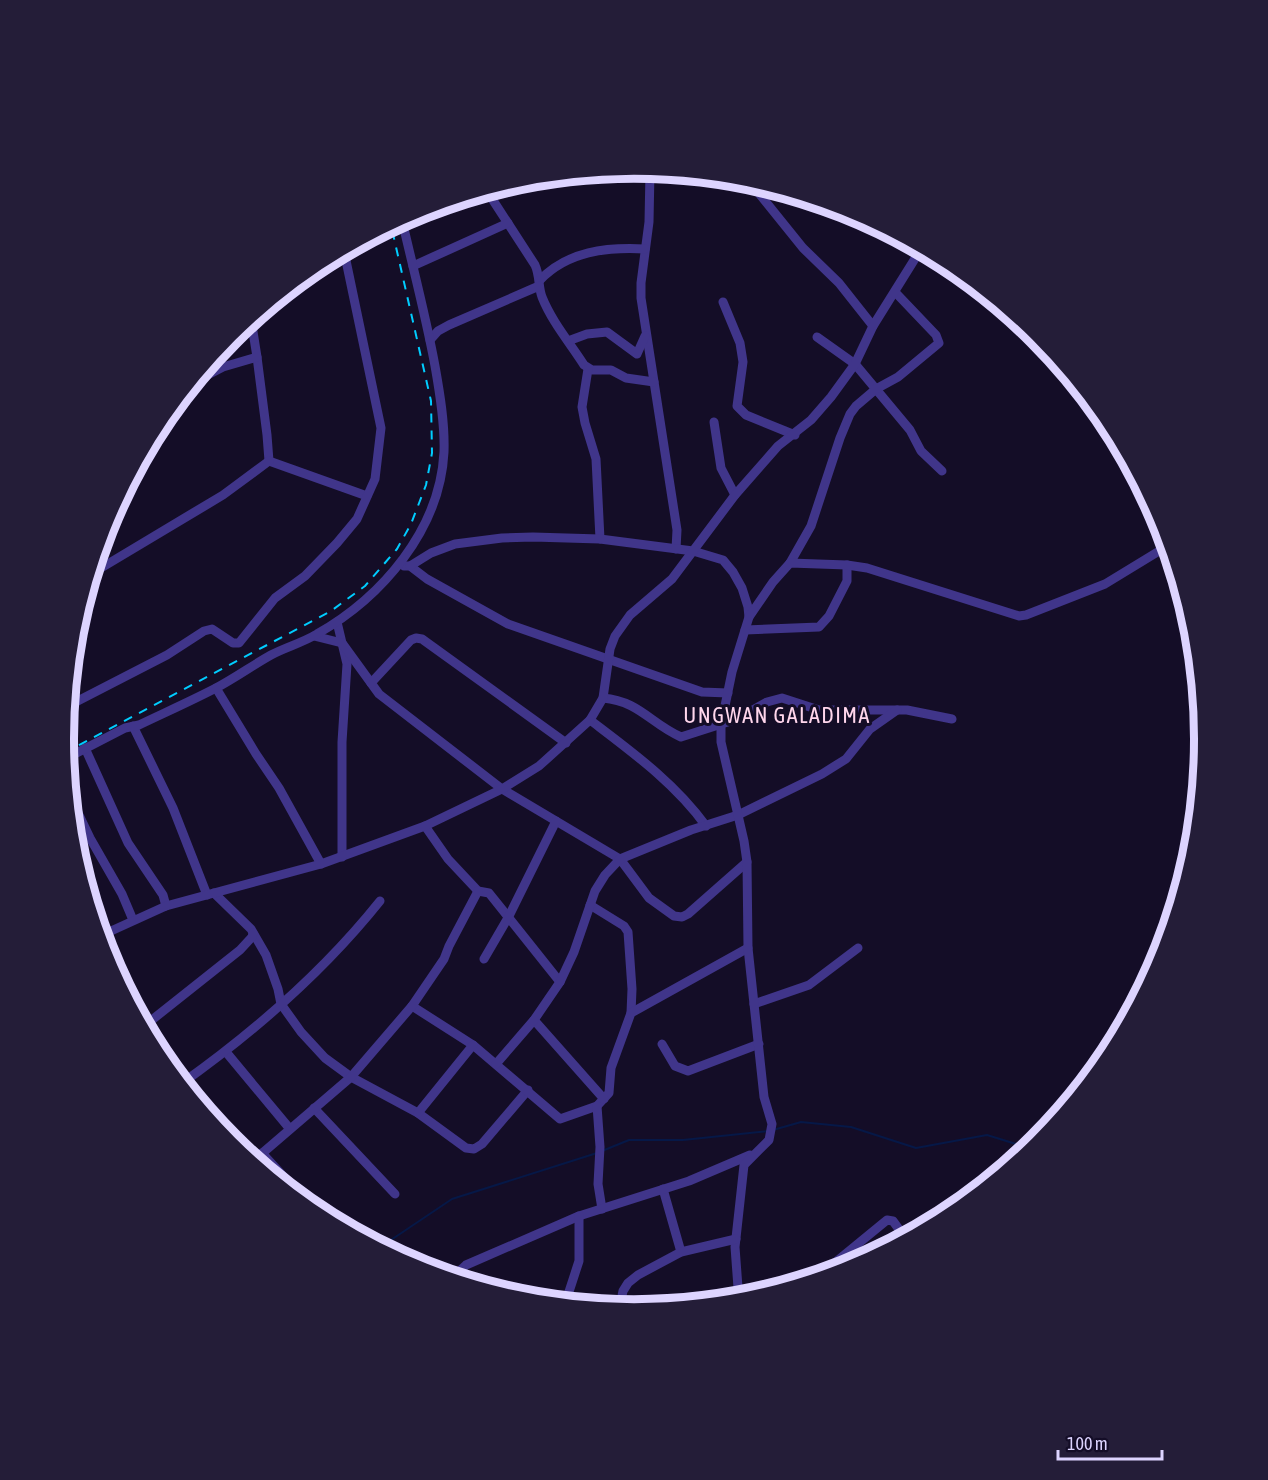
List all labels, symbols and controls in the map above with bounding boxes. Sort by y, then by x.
district label: UNGWAN GALADIMA [683,702,871,728]
scale bar [1058,1423,1162,1461]
text: 100 m [1067,1433,1108,1454]

